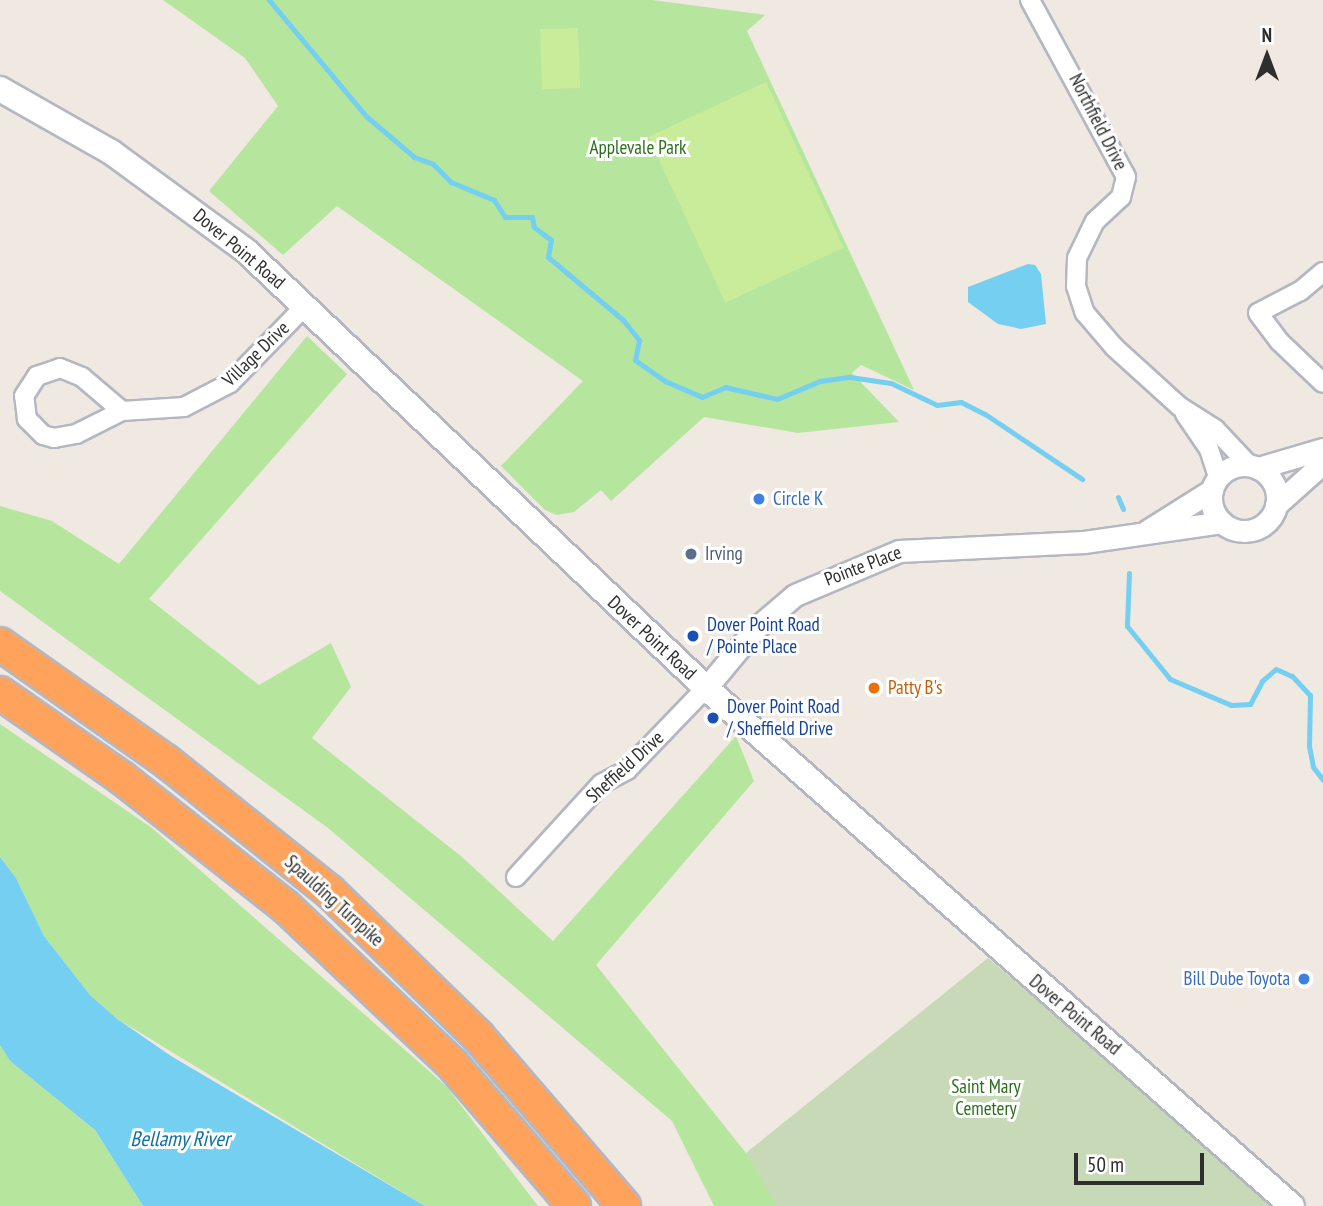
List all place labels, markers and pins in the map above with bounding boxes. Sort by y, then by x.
place label: Circle K [773,488,823,510]
marker: Circle K [751,491,767,507]
place label: Irving [705,543,743,565]
marker: Irving [683,546,699,562]
place label: Dover Point Road / Pointe Place [707,614,820,658]
marker: Dover Point Road / Pointe Place [685,628,701,644]
place label: Patty B's [888,677,943,699]
marker: Patty B's [866,680,882,696]
place label: Dover Point Road / Sheffield Drive [727,696,840,740]
marker: Dover Point Road / Sheffield Drive [705,710,721,726]
place label: Bill Dube Toyota [1183,968,1290,990]
marker: Bill Dube Toyota [1296,971,1312,987]

